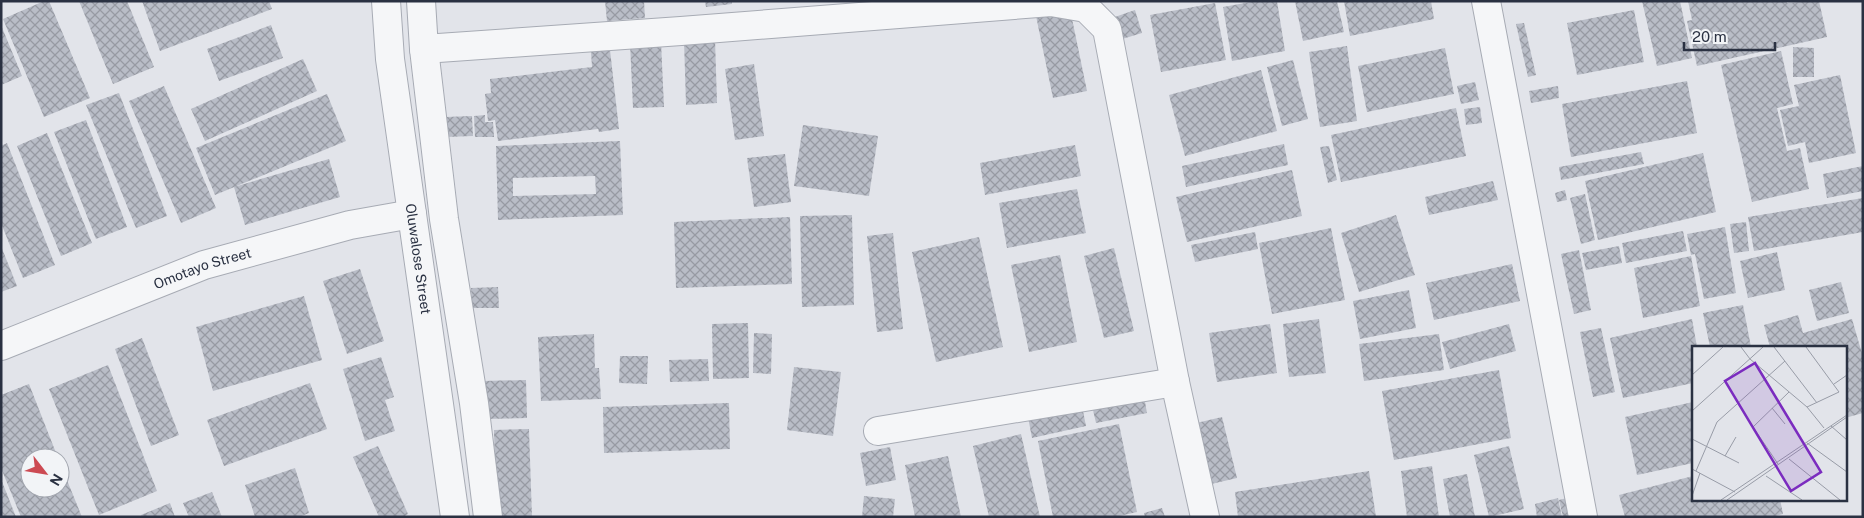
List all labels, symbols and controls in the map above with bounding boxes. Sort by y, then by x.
scale bar [1684,20,1775,52]
text: 20 m [1692,28,1727,45]
street label: Oluwalose Street [403,202,434,315]
street label: Omotayo Street [151,244,253,292]
inset map [1692,346,1846,500]
north arrow [20,448,70,498]
text: N [46,471,66,489]

